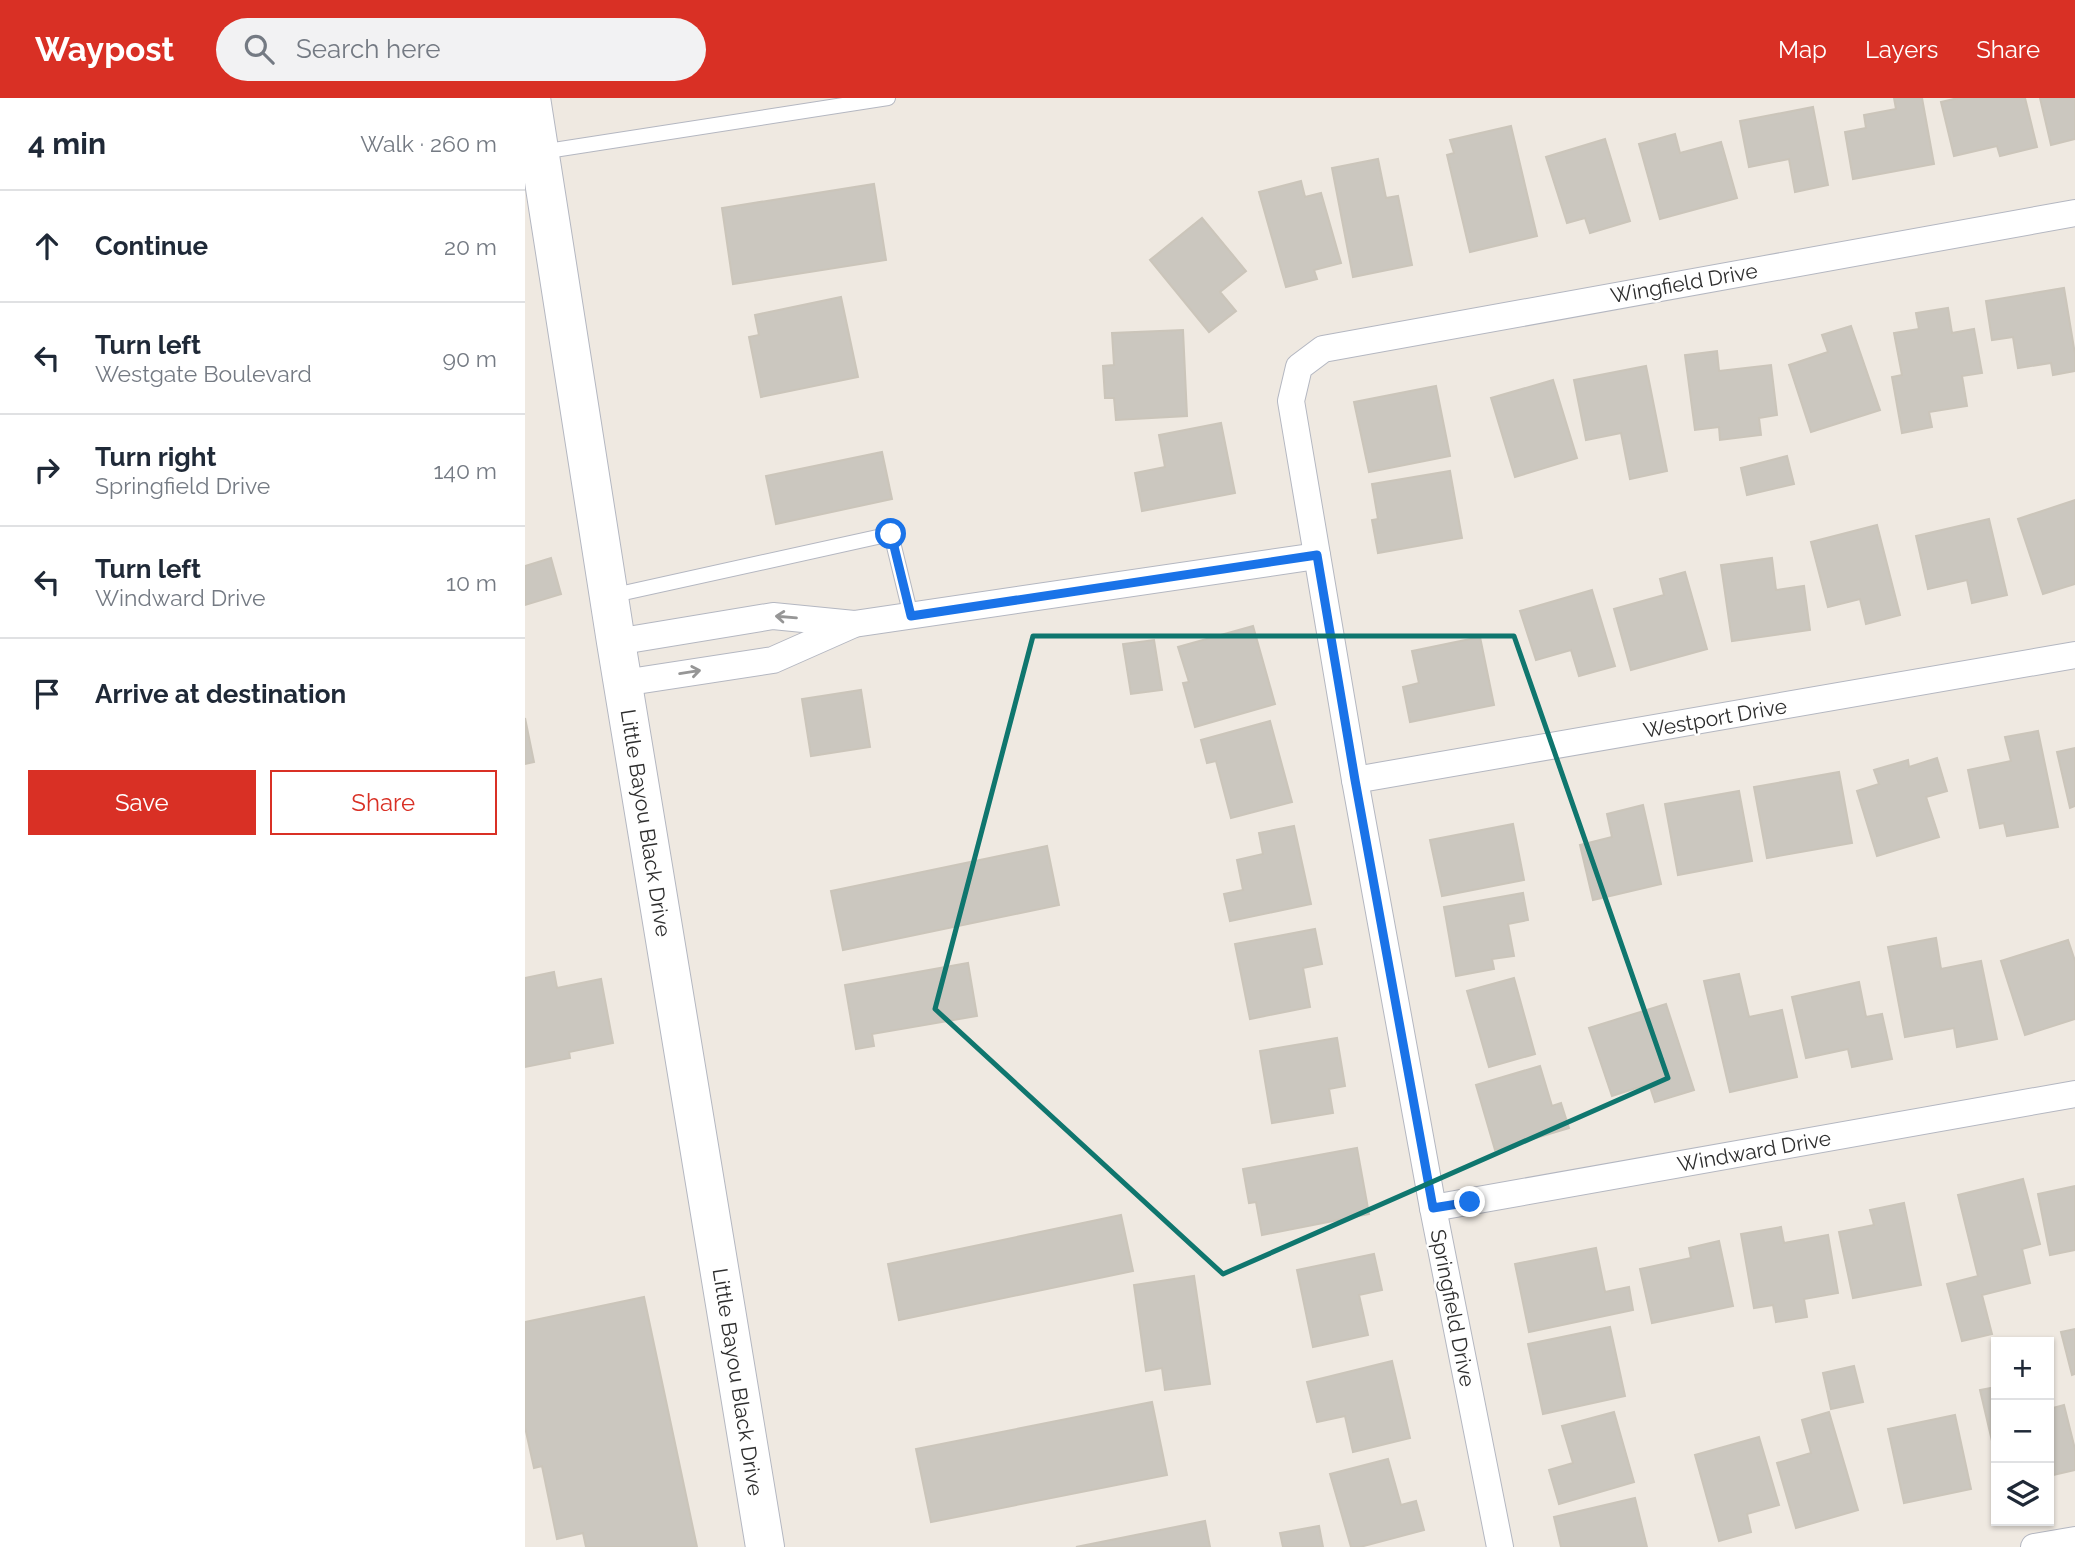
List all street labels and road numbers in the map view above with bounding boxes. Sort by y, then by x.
street label: Wingfield Drive [1608,258,1760,308]
street label: Westport Drive [1641,693,1789,743]
street label: Little Bayou Black Drive [616,707,676,939]
street label: Windward Drive [1675,1125,1833,1177]
street label: Springfield Drive [1425,1227,1481,1389]
street label: Little Bayou Black Drive [708,1266,768,1498]

